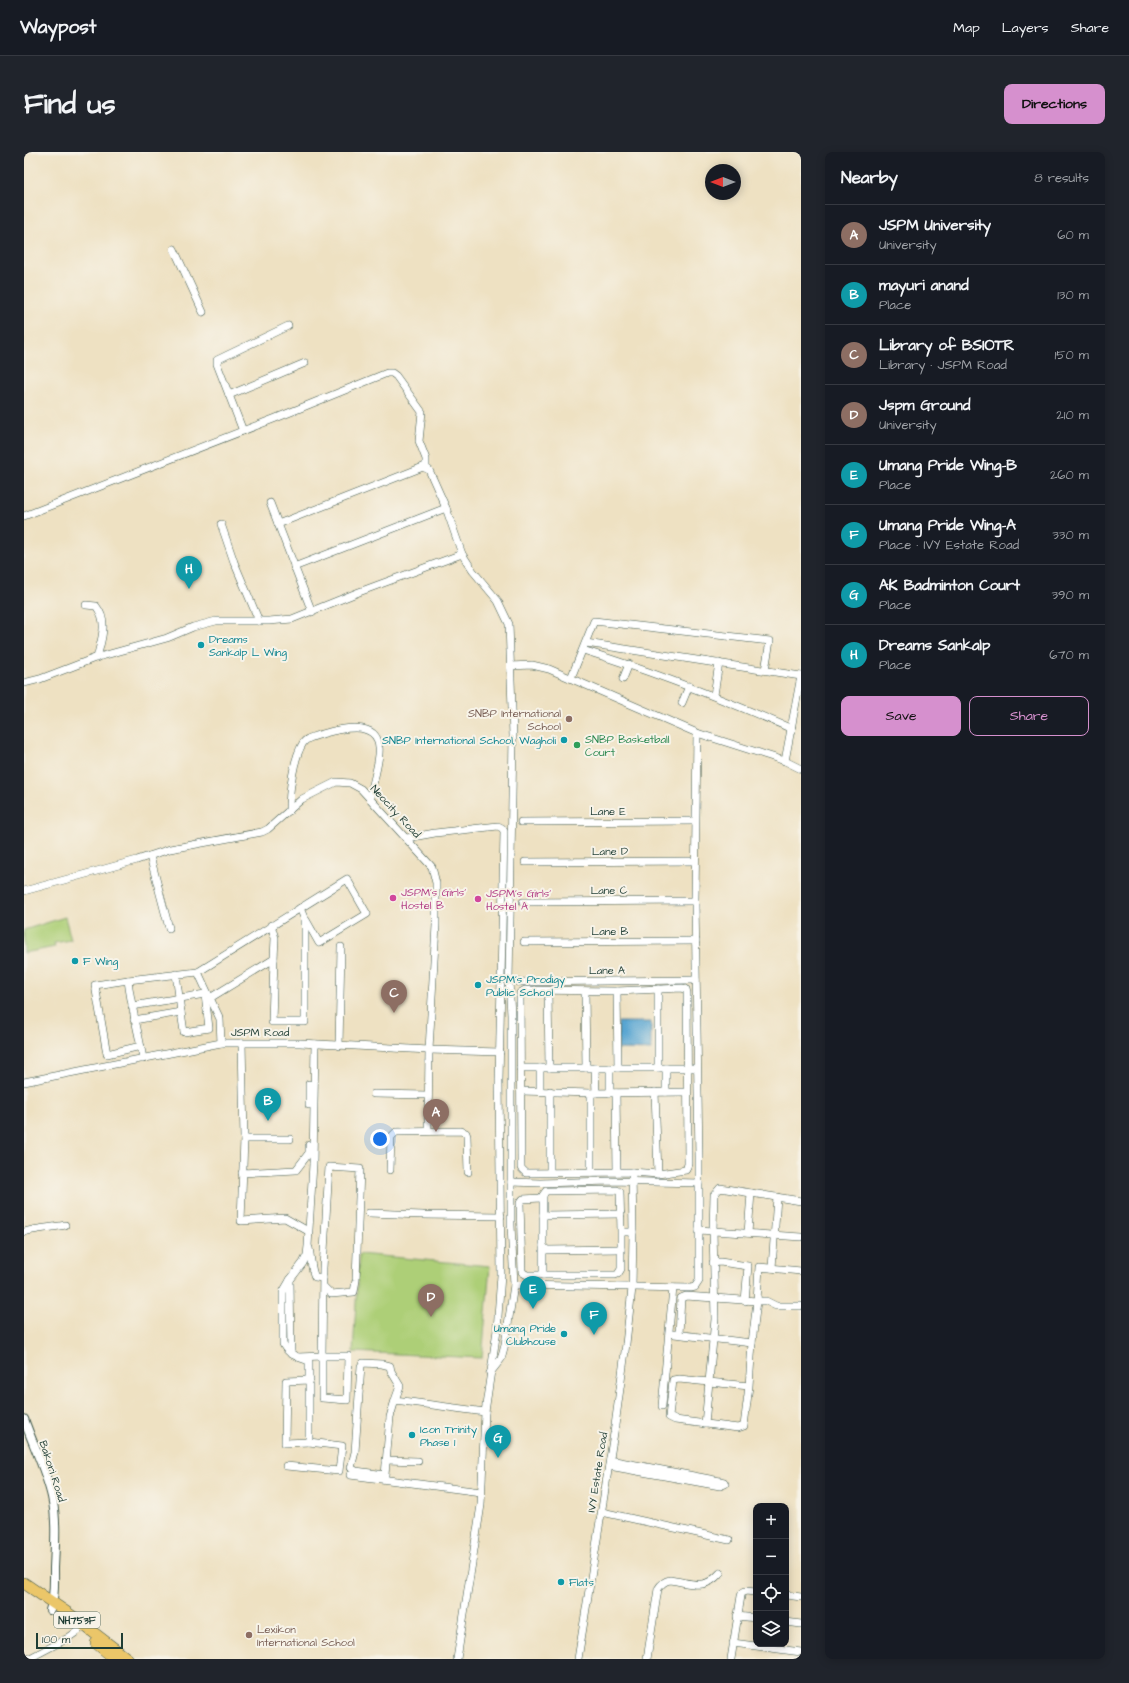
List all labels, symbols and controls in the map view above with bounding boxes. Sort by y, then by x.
text: Waypost [20,14,96,41]
text: Map [953,18,980,38]
text: Layers [1002,18,1049,38]
text: Share [1071,18,1109,38]
button: Directions [1004,84,1105,124]
text: Find us [24,85,115,124]
north arrow [705,164,741,200]
text: Nearby [841,166,898,190]
text: 8 results [1034,169,1089,187]
text: JSPM University [879,215,991,236]
text: A [850,226,858,244]
text: 60 m [1057,226,1089,244]
text: University [879,236,937,254]
text: mayuri anand [879,275,969,296]
text: B [849,286,859,304]
text: 130 m [1057,286,1089,304]
text: Place [879,296,911,314]
text: Library of BSIOTR [879,335,1015,356]
text: C [849,346,859,364]
text: 150 m [1055,346,1089,364]
text: Library · JSPM Road [879,356,1007,374]
text: Jspm Ground [879,395,970,416]
text: D [850,406,858,424]
text: 210 m [1056,406,1089,424]
text: University [879,416,937,434]
text: Umang Pride Wing-B [879,455,1017,476]
text: E [850,466,858,484]
text: 260 m [1050,466,1089,484]
text: Place [879,476,911,494]
text: Umang Pride Wing-A [879,515,1016,536]
text: F [849,526,859,544]
text: 330 m [1052,526,1089,544]
text: Place · IVY Estate Road [879,536,1019,554]
pin: H [176,556,202,589]
text: AK Badminton Court [879,575,1020,596]
text: G [849,586,859,604]
text: 390 m [1051,586,1089,604]
text: Place [879,596,911,614]
place label: Dreams Sankalp L Wing [209,632,287,661]
text: Dreams Sankalp [879,635,990,656]
marker: Dreams Sankalp L Wing [196,640,206,650]
text: H [850,646,858,664]
text: 670 m [1049,646,1089,664]
text: Place [879,656,911,674]
button: Save [841,696,961,736]
button: Share [969,696,1089,736]
place label: SNBP International School [468,706,561,734]
marker: SNBP International School [564,714,574,724]
place label: SNBP Basketball Court [585,732,670,760]
place label: SNBP International School, Wagholi [382,733,556,749]
marker: SNBP International School, Wagholi [559,735,569,745]
marker: SNBP Basketball Court [572,740,582,750]
street label: Neocity Road [366,781,424,842]
street label: Lane E [590,804,626,819]
street label: Lane D [592,844,628,859]
street label: Lane C [590,883,628,898]
place label: JSPM's Girls' Hostel B [401,885,466,913]
place label: JSPM's Girls' Hostel A [486,886,551,914]
marker: JSPM's Girls' Hostel B [388,893,398,903]
marker: JSPM's Girls' Hostel A [473,894,483,904]
street label: Lane B [592,924,629,939]
place label: F Wing [83,954,119,970]
marker: F Wing [70,956,80,966]
street label: Lane A [589,963,625,978]
place label: JSPM's Prodigy Public School [486,972,565,1000]
pin: C [381,980,407,1013]
marker: JSPM's Prodigy Public School [473,980,483,990]
street label: JSPM Road [231,1025,290,1040]
pin: B [255,1088,281,1121]
pin: A [423,1099,449,1132]
your location [370,1129,390,1149]
pin: E [520,1276,546,1309]
pin: D [418,1284,444,1317]
pin: F [581,1302,607,1335]
place label: Umang Pride Clubhouse [494,1321,556,1349]
marker: Umang Pride Clubhouse [559,1329,569,1339]
place label: Icon Trinity Phase 1 [420,1422,477,1450]
pin: G [485,1425,511,1458]
marker: Icon Trinity Phase 1 [407,1430,417,1440]
street label: IVY Estate Road [584,1431,611,1513]
street label: Bakori Road [36,1439,70,1504]
map controls [753,1503,789,1647]
button: + [753,1503,789,1539]
button: − [753,1539,789,1575]
place label: Flats [569,1575,594,1590]
button: locate [753,1575,789,1611]
marker: Flats [556,1577,566,1587]
button: layers [753,1611,789,1647]
road number: NH753F [54,1612,100,1628]
place label: Lexikon International School [257,1622,355,1650]
marker: Lexikon International School [244,1630,254,1640]
scale bar [36,1631,123,1650]
text: 100 m [42,1632,70,1647]

